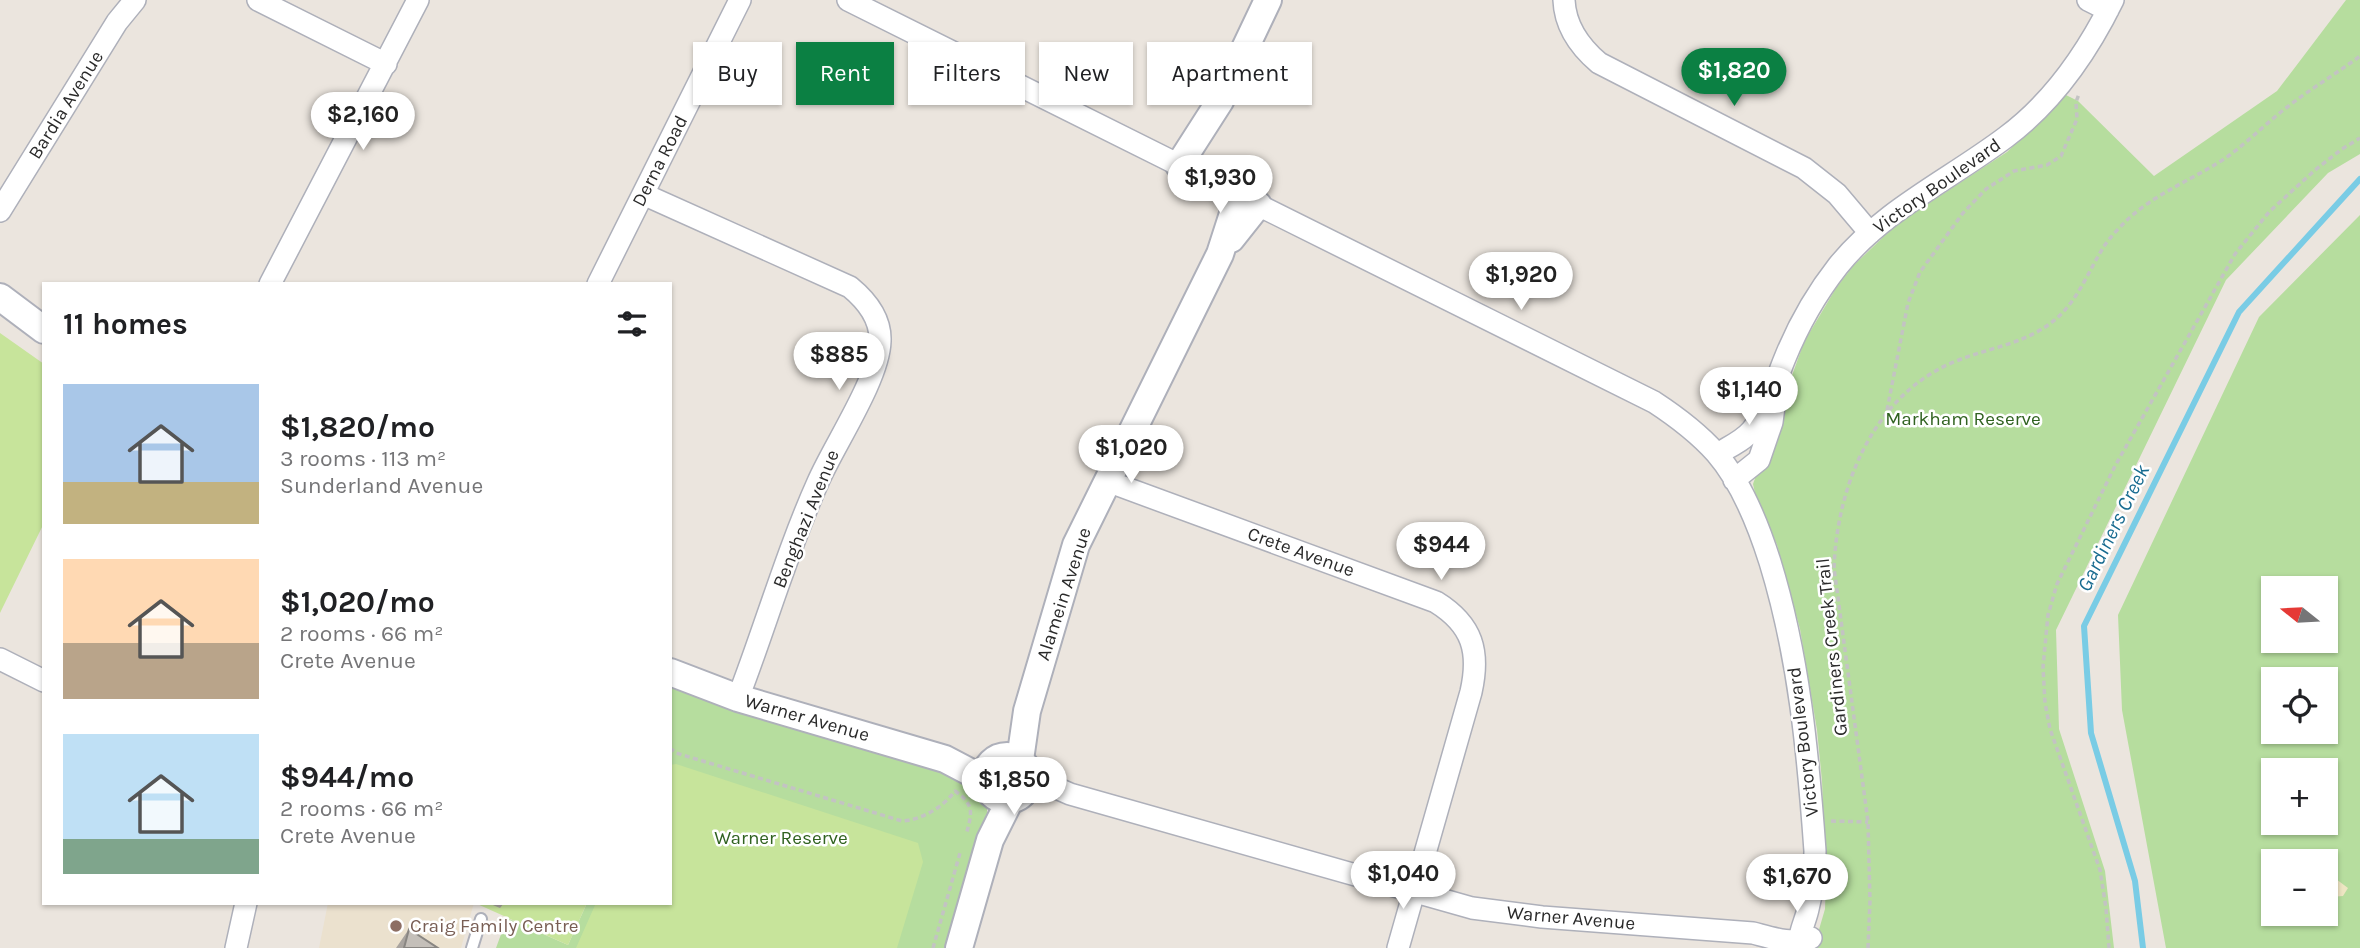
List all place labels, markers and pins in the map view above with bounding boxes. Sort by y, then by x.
pin: $1,820 [1677,48,1791,108]
pin: $2,160 [306,92,420,152]
pin: $1,930 [1163,156,1277,215]
pin: $1,920 [1464,252,1578,312]
pin: $885 [798,332,880,392]
pin: $1,140 [1692,368,1806,427]
pin: $1,020 [1074,426,1188,485]
pin: $944 [1400,522,1482,582]
pin: $1,850 [957,758,1071,817]
pin: $1,040 [1346,852,1460,911]
pin: $1,670 [1740,855,1854,914]
place label: Craig Family Centre [410,915,579,937]
marker: Craig Family Centre [388,918,404,934]

